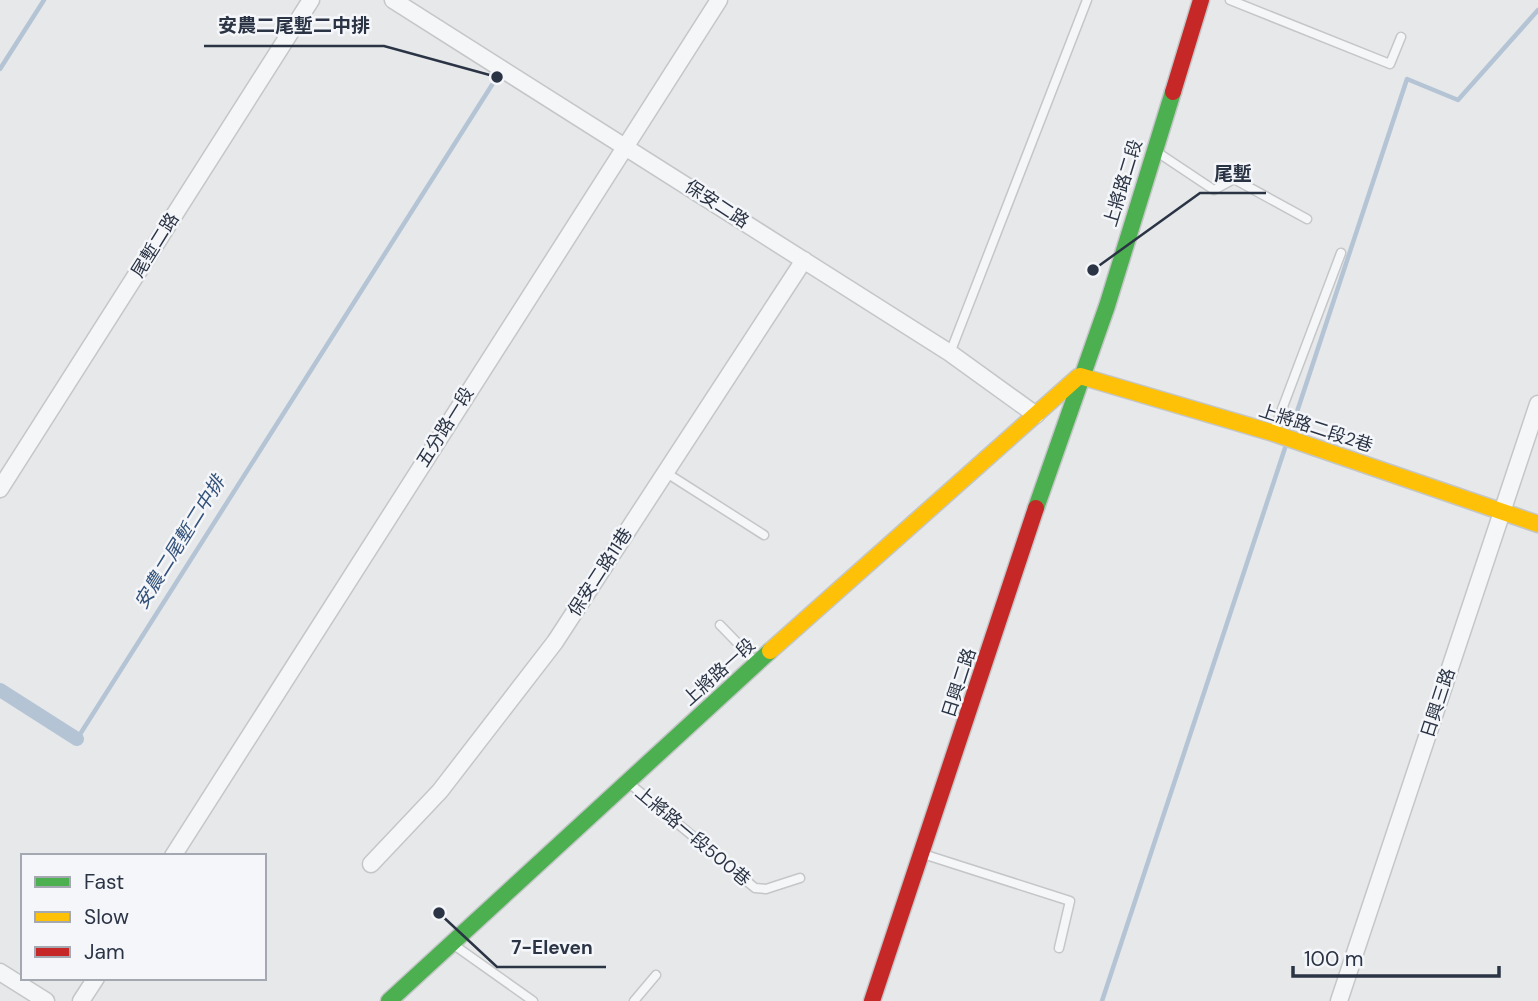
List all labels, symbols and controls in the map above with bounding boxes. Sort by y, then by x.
callout: 安農二尾塹二中排 [204,6,384,46]
text: 安農二尾塹二中排 [218,13,370,38]
street label: 上將路二段 [1098,136,1148,230]
callout: 尾塹 [1200,153,1266,193]
text: 尾塹 [1214,161,1252,186]
street label: 保安二路 [680,174,754,234]
street label: 尾塹二路 [126,208,184,282]
street label: 五分路一段 [411,382,479,472]
street label: 上將路二段2巷 [1256,398,1376,458]
water label: 安農二尾塹二中排 [129,469,232,613]
street label: 保安二路11巷 [562,523,638,621]
street label: 上將路一段 [678,633,760,711]
street label: 日興二路 [936,645,982,721]
street label: 日興三路 [1415,665,1461,741]
street label: 上將路一段500巷 [630,781,756,891]
legend [21,854,266,980]
text: Fast [84,868,124,896]
text: Slow [84,903,129,931]
callout: 7-Eleven [497,927,606,967]
scale bar [1293,934,1500,978]
text: 7-Eleven [511,935,593,960]
text: Jam [84,938,125,966]
text: 100 m [1304,945,1364,973]

